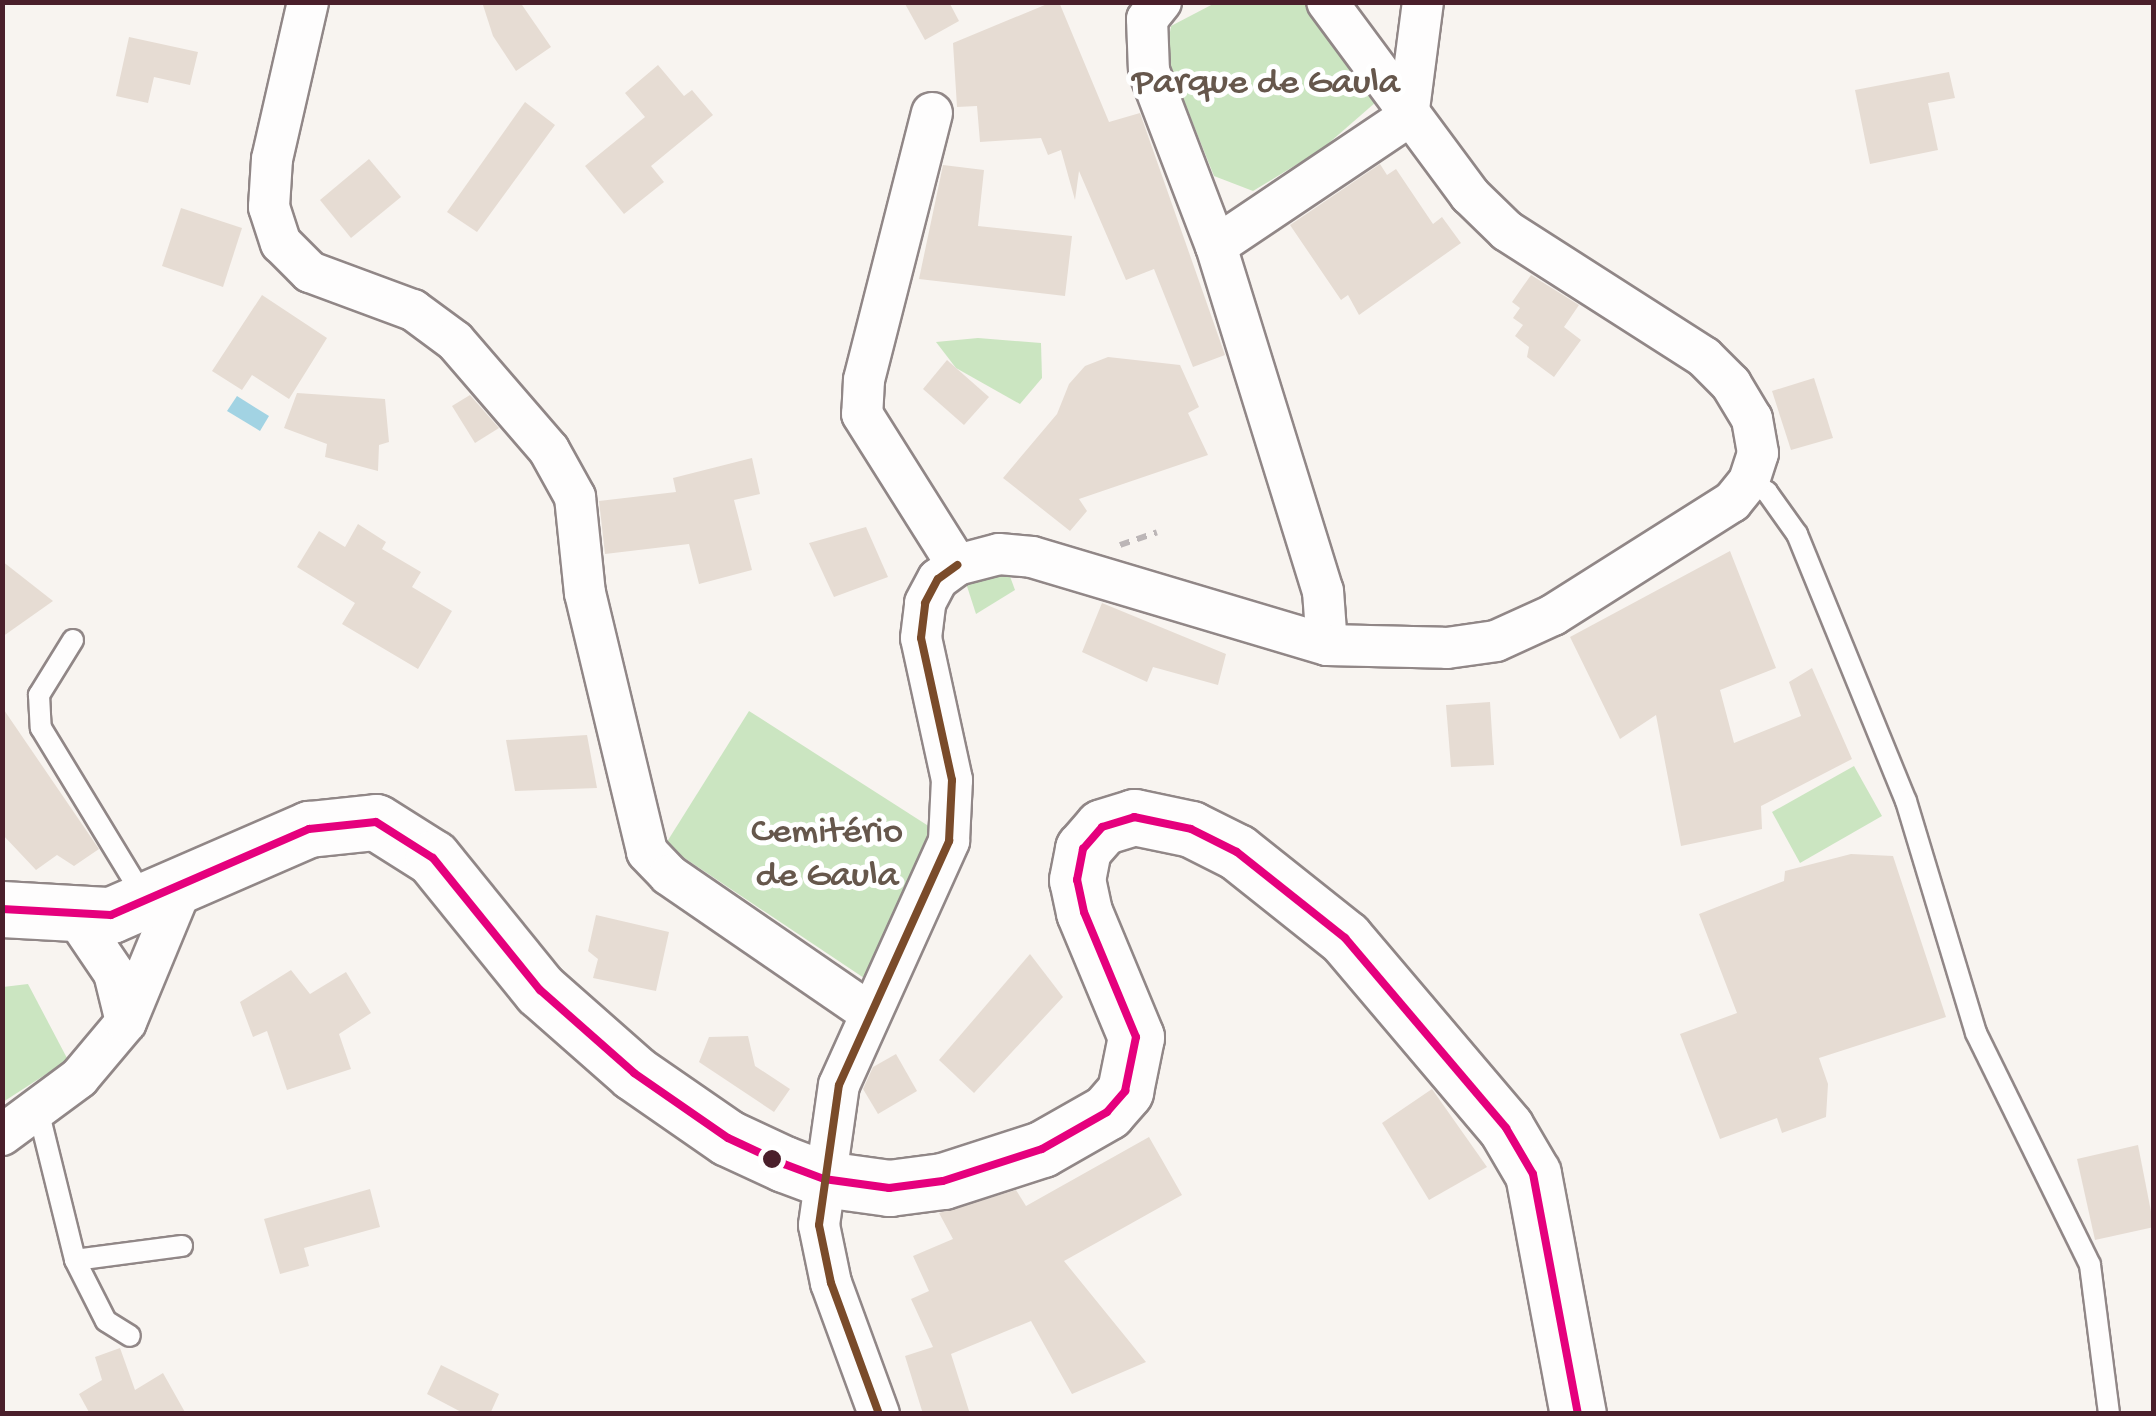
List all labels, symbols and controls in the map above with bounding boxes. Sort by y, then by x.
park label: Parque de Gaula [1132,62,1400,108]
park label: Cemitério de Gaula [751,811,903,901]
unlabelled marker [762,1149,782,1169]

